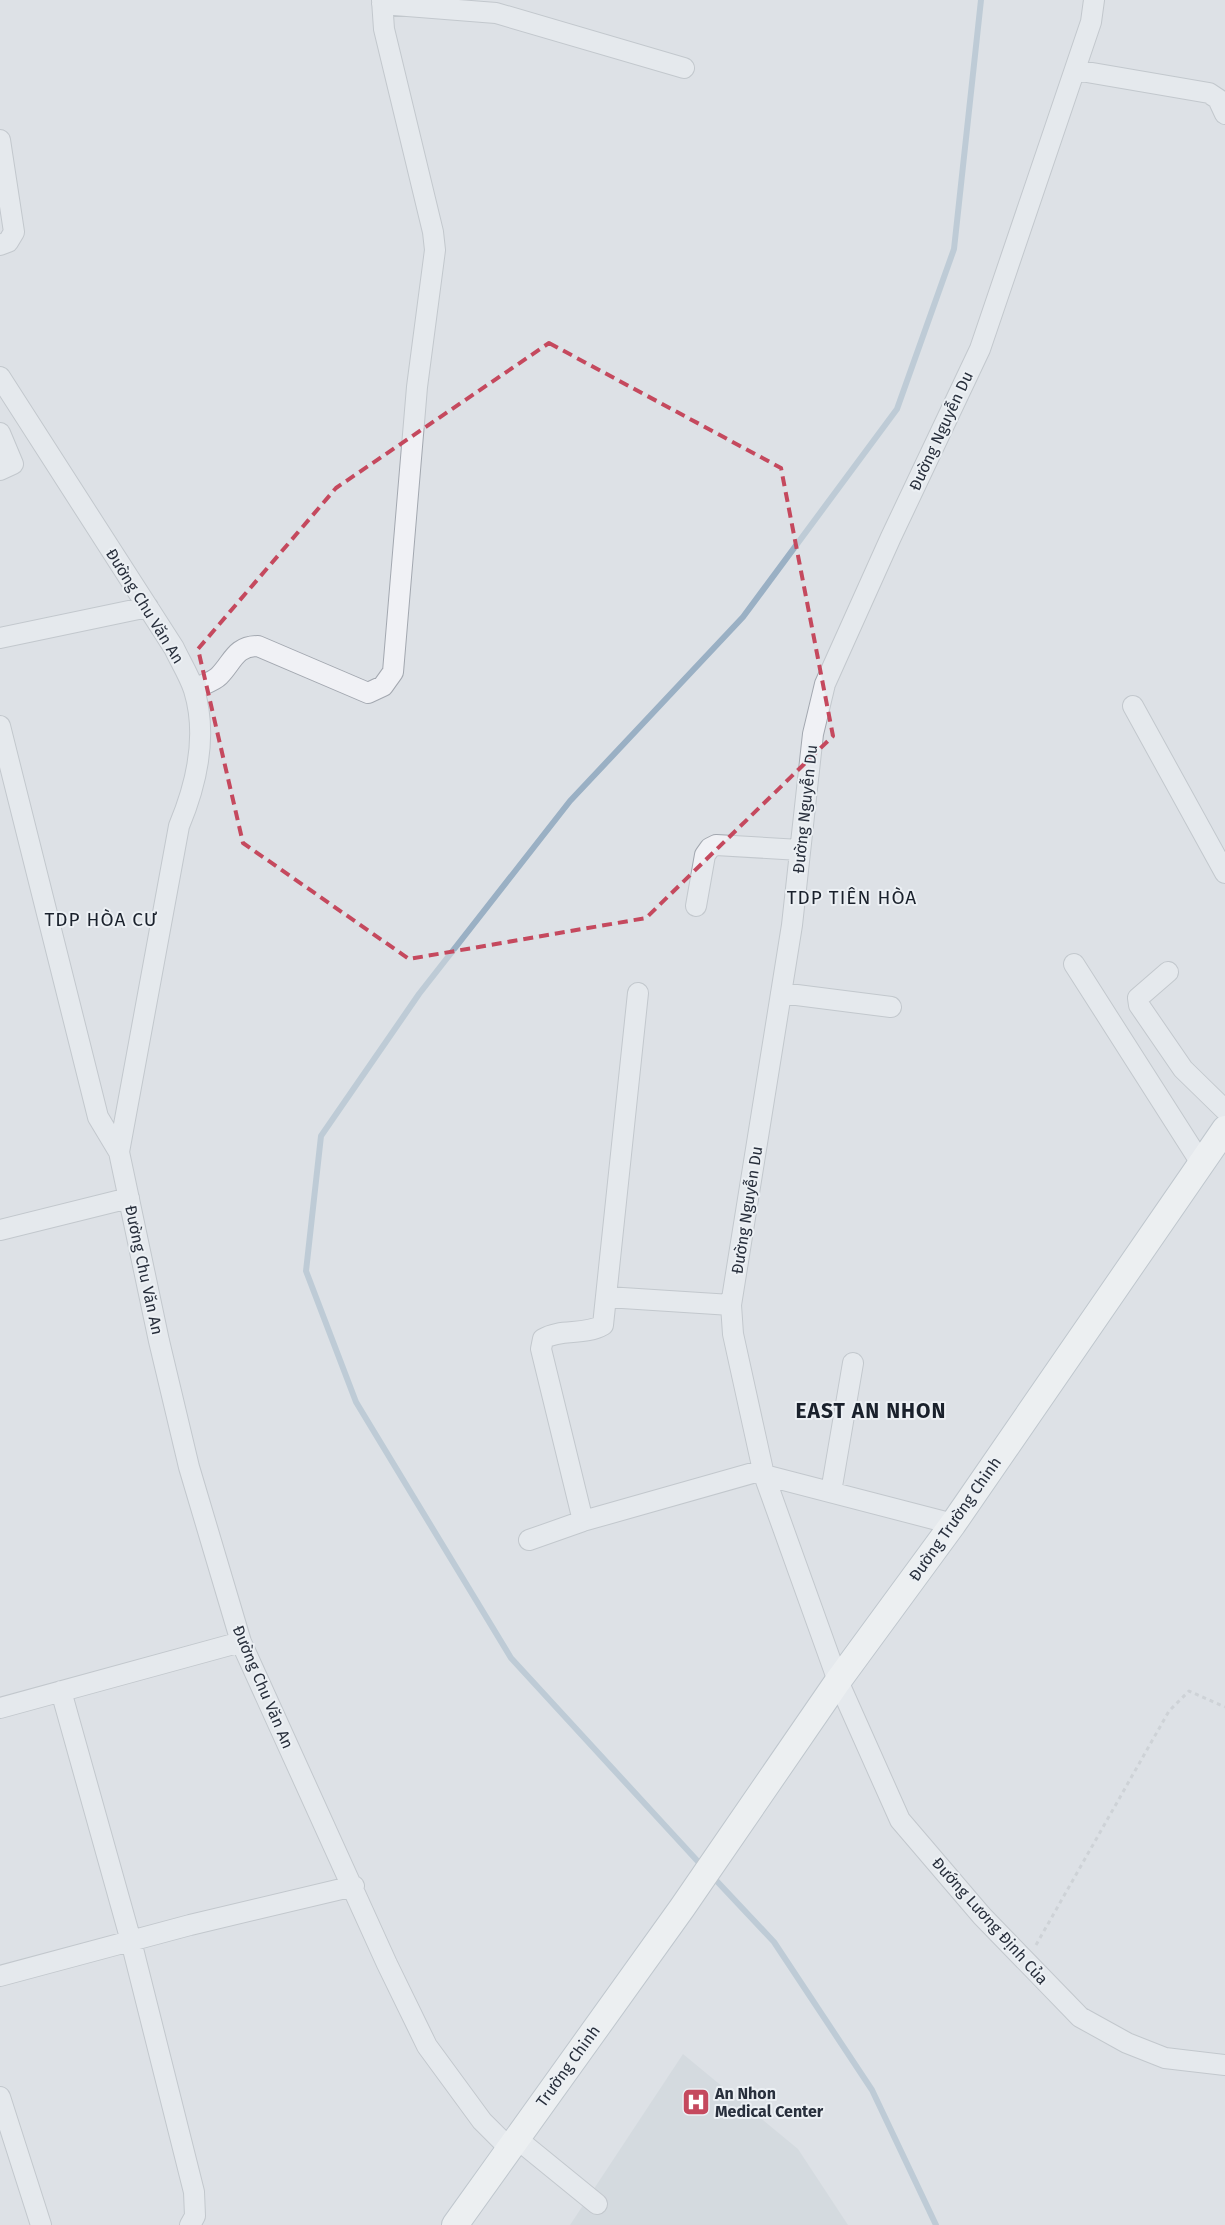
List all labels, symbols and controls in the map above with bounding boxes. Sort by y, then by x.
street label: Đường Nguyễn Du [905,368,977,494]
street label: Đường Chu Văn An [102,545,188,667]
street label: Đường Nguyễn Du [789,744,821,874]
district label: TDP TIÊN HÒA [787,886,917,909]
district label: TDP HÒA CƯ [44,908,158,931]
street label: Đường Nguyễn Du [727,1145,767,1275]
street label: Đường Chu Văn An [121,1203,167,1337]
district label: EAST AN NHON [796,1398,946,1424]
street label: Đường Trường Chinh [905,1453,1005,1585]
street label: Đường Chu Văn An [228,1622,298,1752]
street label: Đướng Lương Định Của [928,1854,1052,1988]
street label: Trường Chinh [532,2022,604,2110]
place label: An Nhon Medical Center [714,2084,824,2121]
hospital icon: An Nhon Medical Center [681,2087,711,2117]

